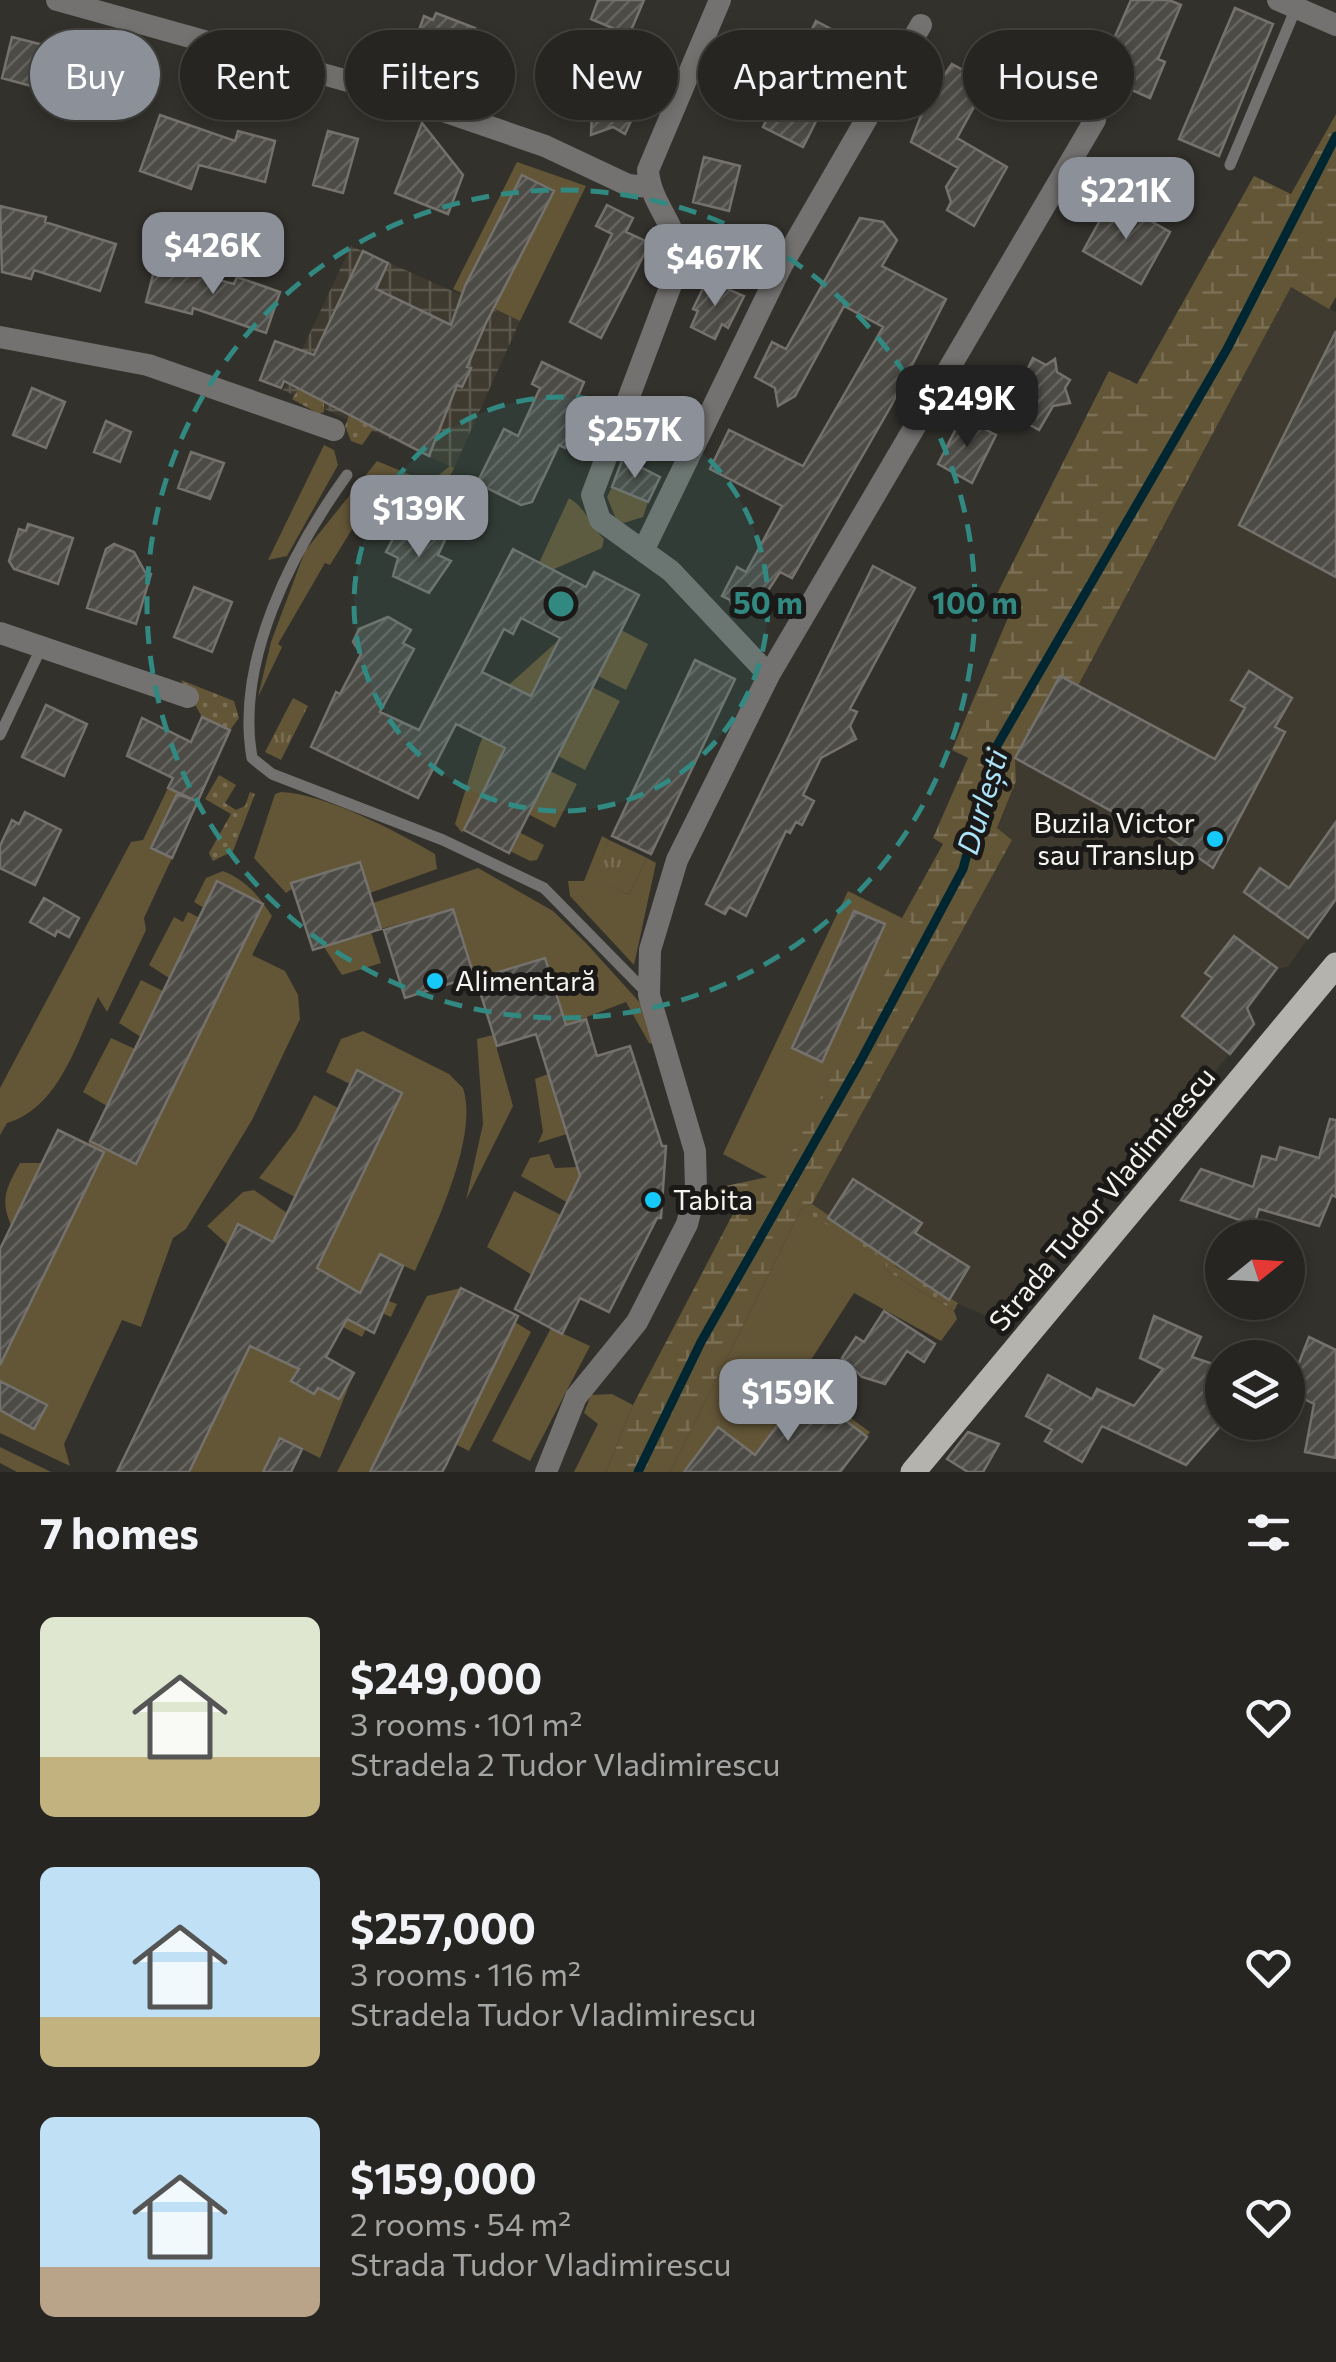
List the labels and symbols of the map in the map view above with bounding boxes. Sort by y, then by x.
pin: $221K [1056,157,1196,242]
pin: $426K [143,212,283,297]
pin: $467K [645,224,785,309]
pin: $249K [897,365,1037,450]
pin: $257K [565,396,705,481]
pin: $139K [349,475,489,560]
text: 50 m [733,583,803,620]
text: 100 m [932,583,1018,620]
centre of rings [543,586,579,622]
water label: Durlești [947,743,1016,859]
place label: Buzila Victor sau Translup [1034,805,1195,871]
marker: Buzila Victor sau Translup [1204,828,1226,850]
place label: Alimentară [455,963,595,997]
marker: Alimentară [424,970,446,992]
street label: Strada Tudor Vladimirescu [981,1060,1222,1337]
place label: Tabita [673,1182,753,1216]
marker: Tabita [642,1189,664,1211]
north arrow [1205,1220,1305,1320]
pin: $159K [718,1359,858,1444]

